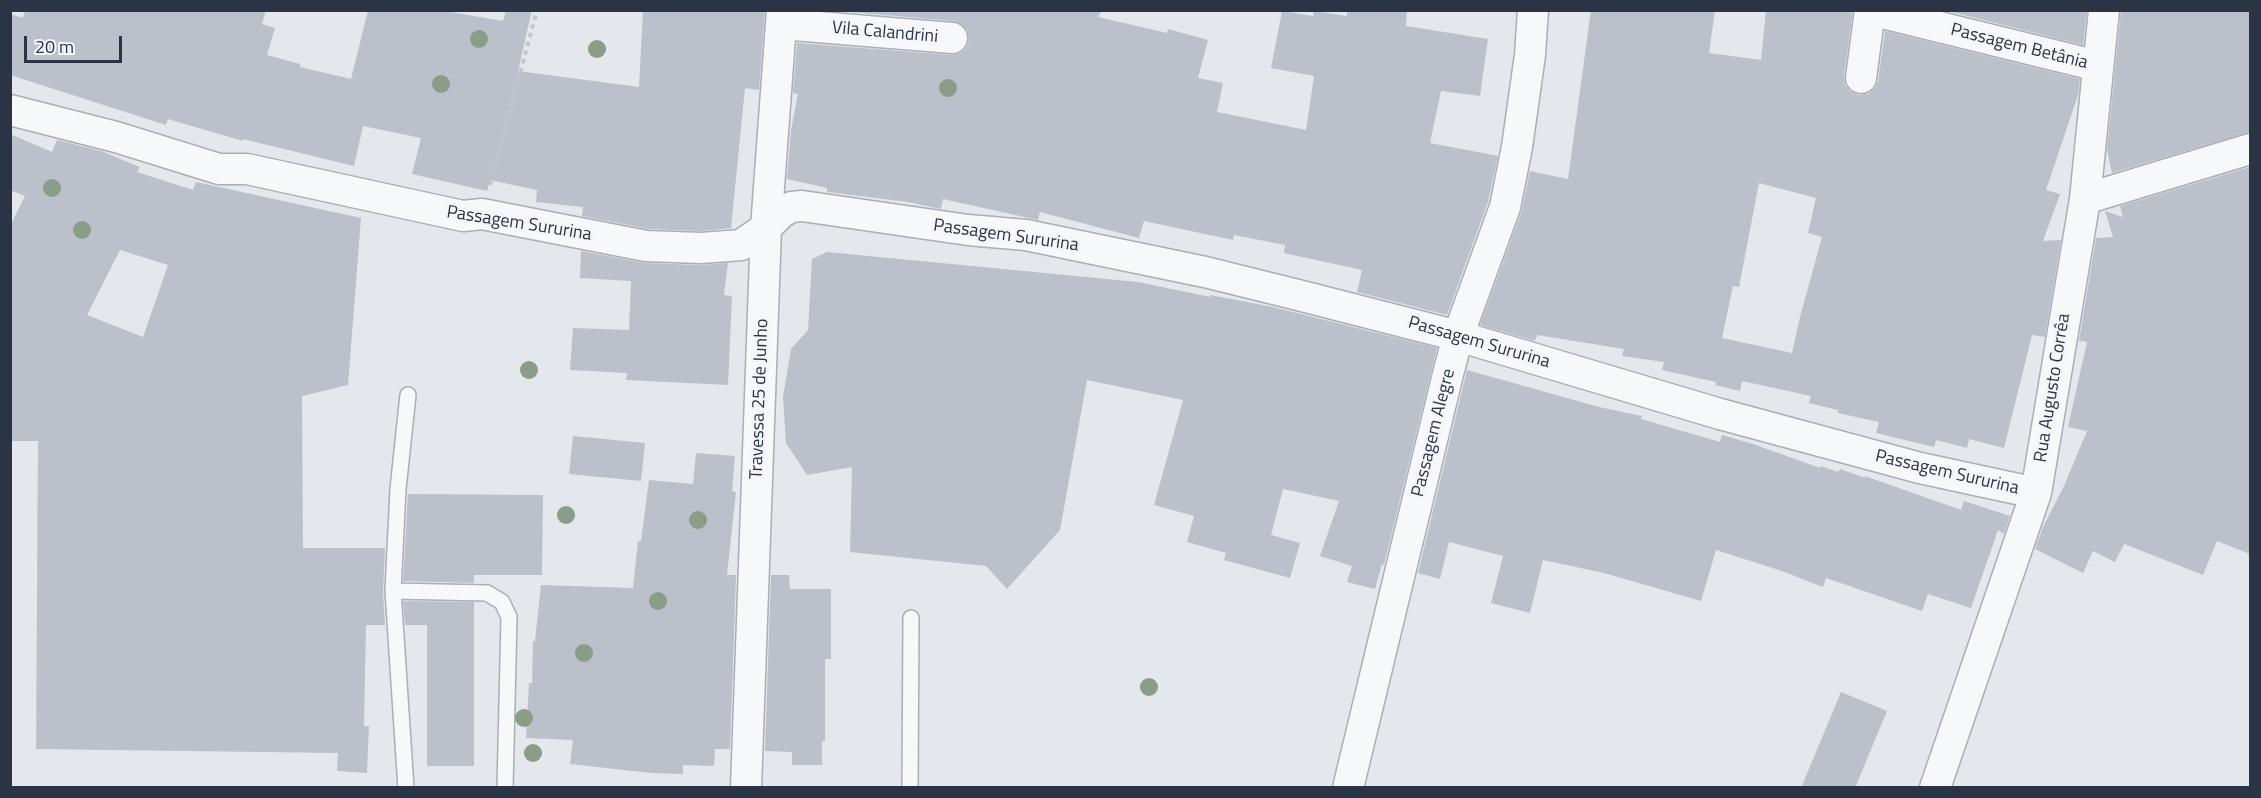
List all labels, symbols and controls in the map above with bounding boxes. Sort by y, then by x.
street label: Vila Calandrini [831,18,939,48]
street label: Passagem Betânia [1948,19,2090,75]
scale bar [27,24,124,62]
text: 20 m [35,33,74,60]
street label: Passagem Sururina [445,202,593,246]
street label: Passagem Sururina [932,215,1080,257]
street label: Passagem Sururina [1406,312,1552,374]
street label: Rua Augusto Corrêa [2031,312,2075,464]
street label: Travessa 25 de Junho [746,318,774,480]
street label: Passagem Alegre [1408,367,1460,499]
street label: Passagem Sururina [1873,446,2021,500]

